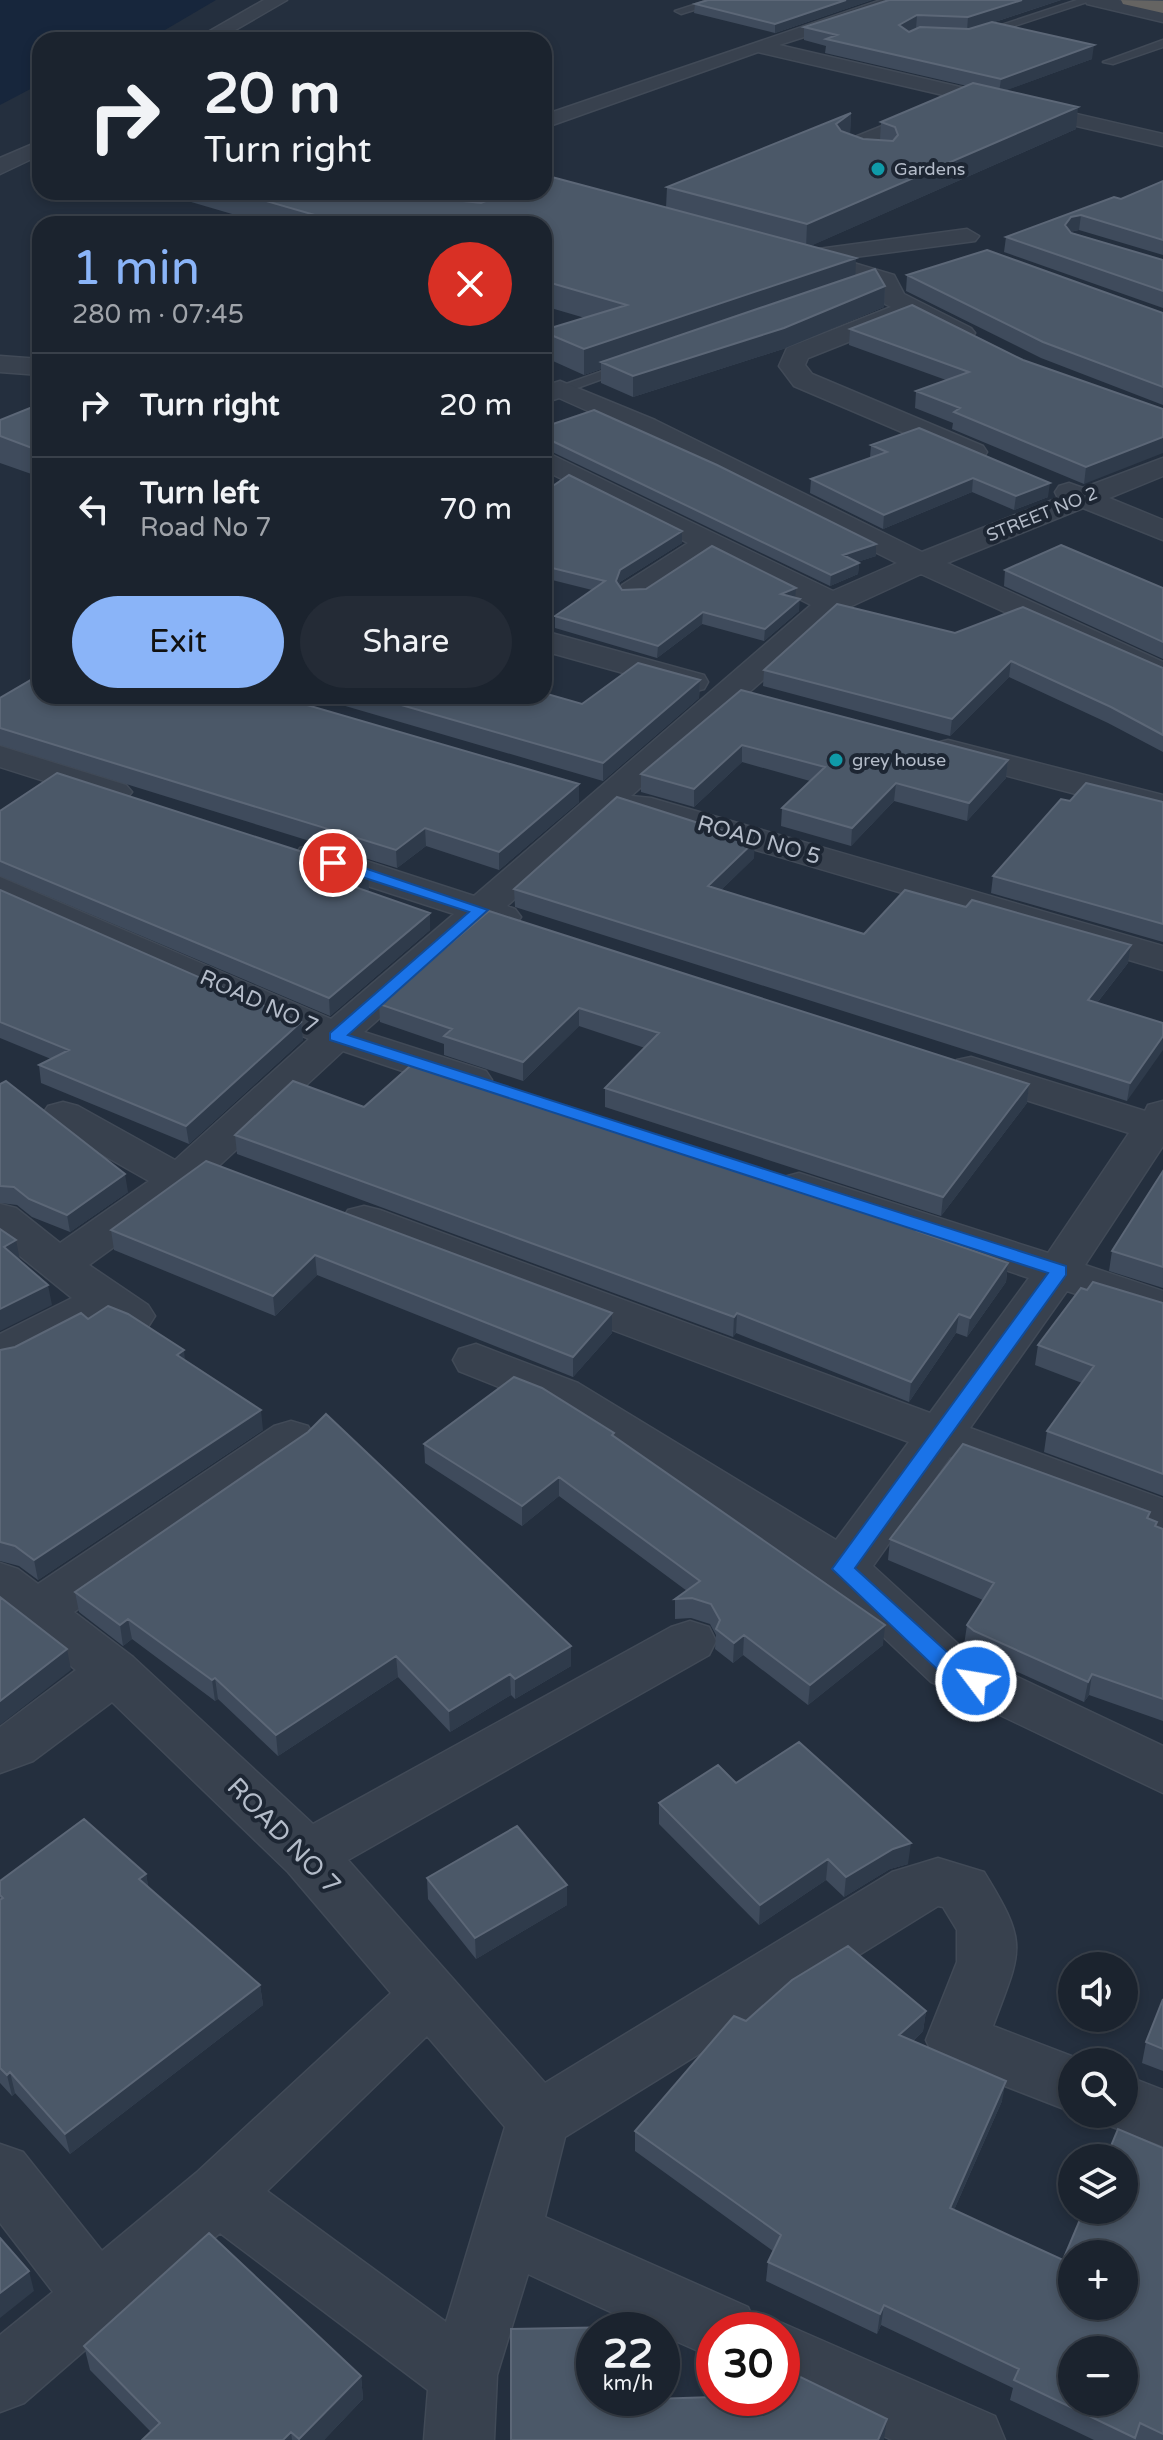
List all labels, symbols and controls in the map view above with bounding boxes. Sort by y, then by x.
text: 20 m [204,61,340,128]
icon: right [72,64,176,168]
text: Turn right [204,129,371,172]
place label: Gardens [894,158,966,180]
marker: Gardens [869,160,887,178]
text: 1 min [72,240,200,298]
button: close [428,242,512,326]
text: 280 m · 07:45 [72,299,244,330]
icon: right [72,383,116,427]
text: Turn right [140,387,280,424]
text: 20 m [439,387,512,424]
text: Turn left [140,475,259,512]
street label: STREET NO 2 [983,482,1101,546]
icon: left [72,487,116,531]
text: 70 m [439,491,512,528]
text: Road No 7 [140,512,272,543]
button: Exit [72,596,284,688]
button: Share [300,596,512,688]
place label: grey house [852,749,946,771]
marker: grey house [827,751,845,769]
street label: ROAD NO 5 [694,810,824,870]
pin [299,829,367,897]
icon: arrive [311,841,355,885]
street label: ROAD NO 7 [196,964,322,1040]
position arrow [934,1639,1018,1723]
street label: ROAD NO 7 [221,1771,347,1901]
map controls [1058,1952,1138,2416]
button: sound [1058,1952,1138,2032]
button: search [1058,2048,1138,2128]
button: layers [1058,2144,1138,2224]
button: + [1058,2240,1138,2320]
speed limit sign: 30 [696,2312,800,2416]
text: 22 [603,2330,653,2378]
button: − [1058,2336,1138,2416]
text: km/h [603,2372,653,2396]

